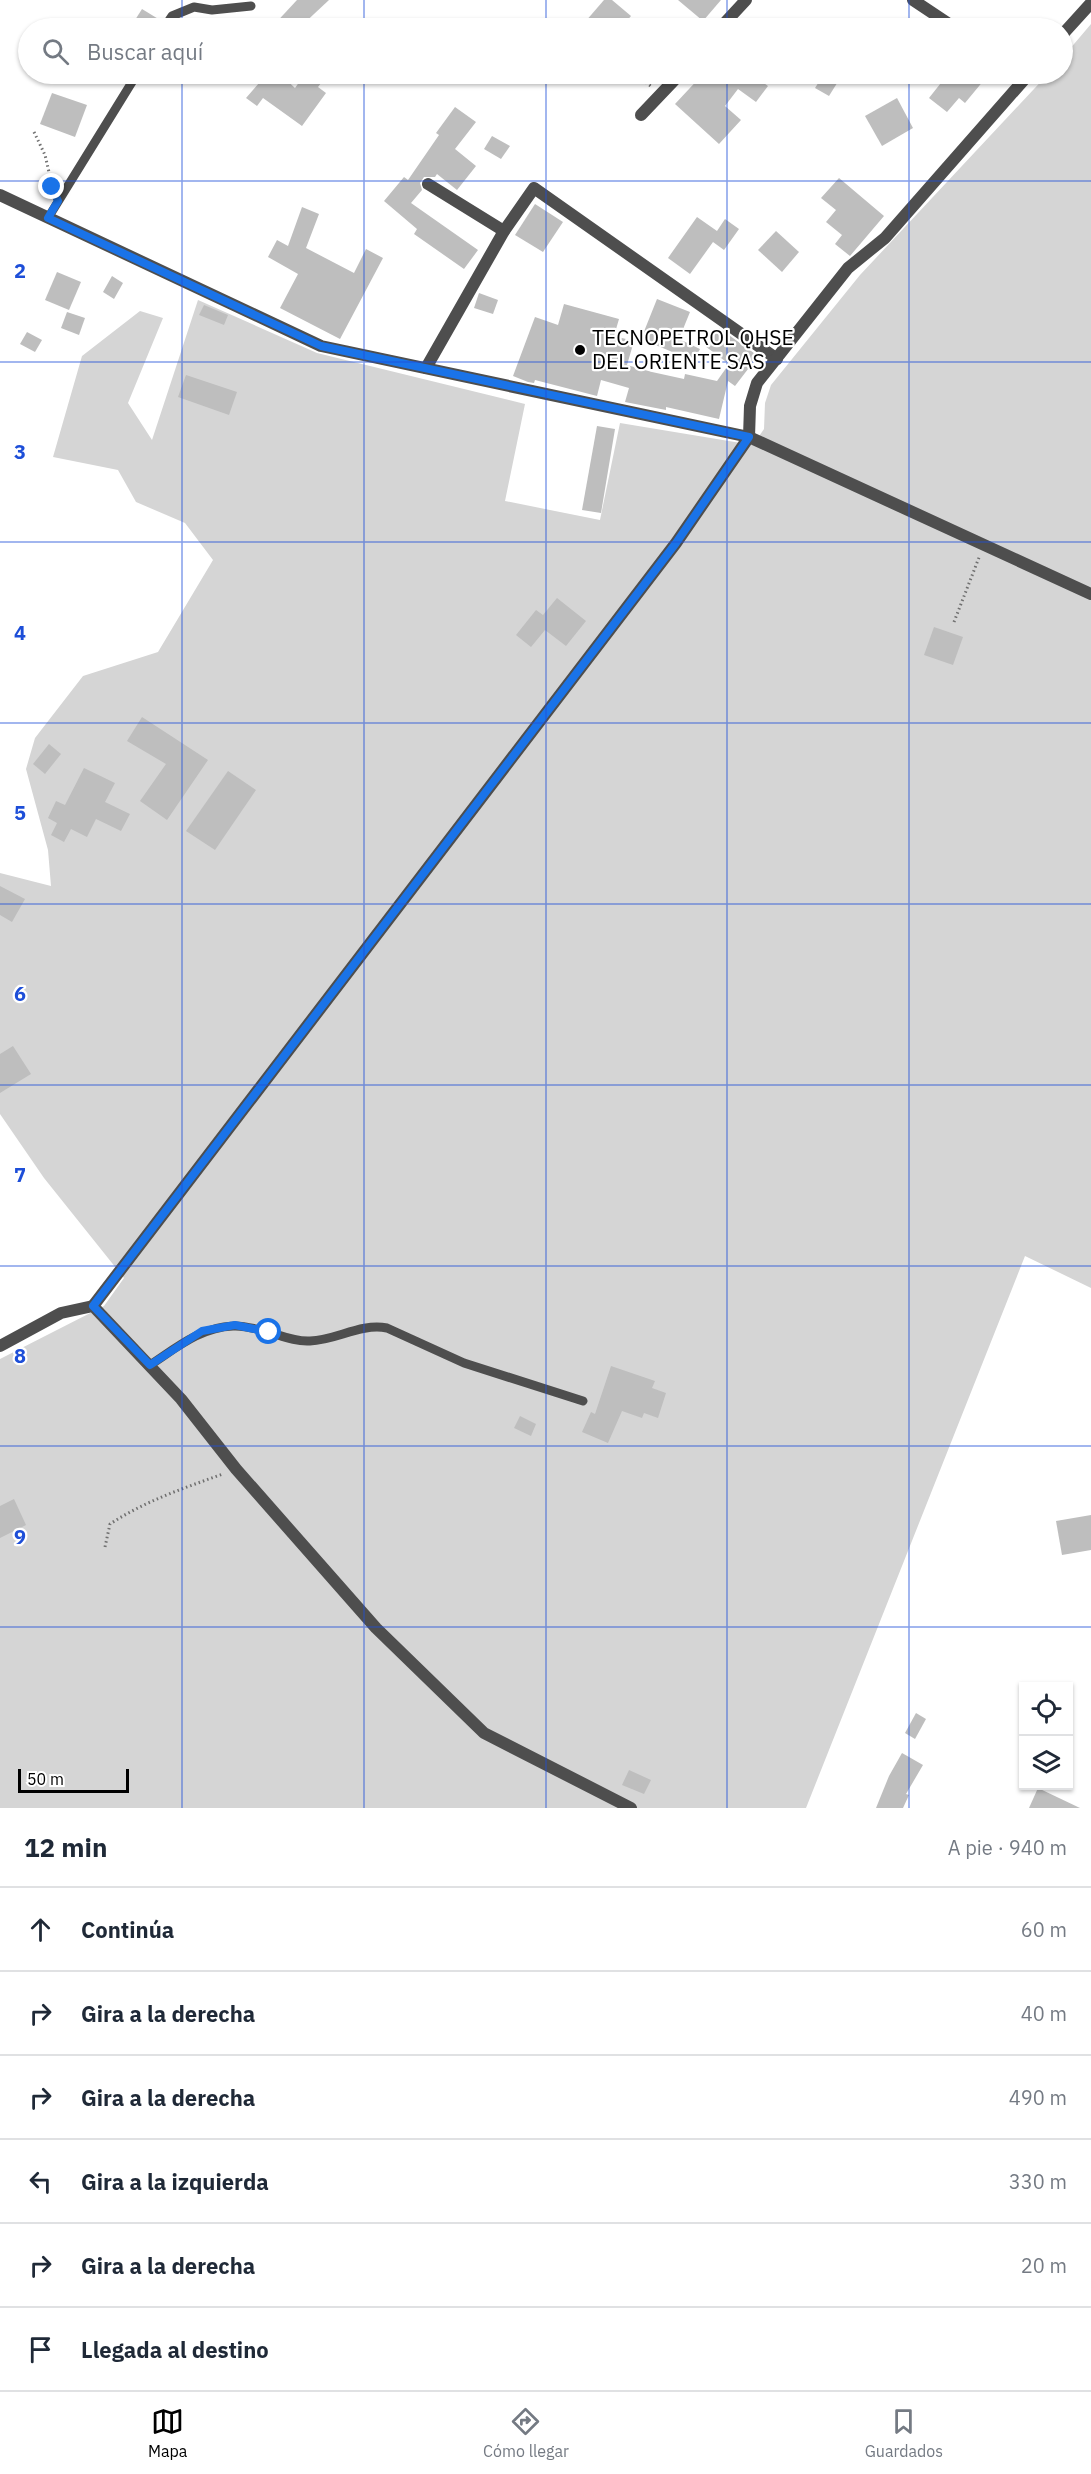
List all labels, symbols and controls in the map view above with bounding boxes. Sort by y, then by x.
search box [18,18,1073,84]
icon: search [39,35,72,68]
text: Buscar aquí [87,37,203,66]
route end [38,173,64,199]
text: 2 [14,257,26,284]
place label: TECNOPETROL QHSE DEL ORIENTE SAS [592,323,794,375]
marker: TECNOPETROL QHSE DEL ORIENTE SAS [573,343,587,357]
text: 3 [14,438,26,465]
text: 4 [14,619,26,646]
text: 5 [14,799,26,826]
text: 6 [14,980,26,1007]
text: 7 [14,1161,26,1188]
route start [255,1318,281,1344]
text: 8 [14,1342,26,1369]
text: 9 [14,1523,26,1550]
map controls [1019,1682,1073,1790]
button: locate [1019,1682,1073,1736]
button: layers [1019,1736,1073,1790]
scale bar [18,1766,129,1794]
text: 50 m [27,1769,64,1789]
text: 12 min [24,1830,108,1864]
text: A pie · 940 m [948,1834,1067,1861]
icon: ahead [24,1913,57,1946]
text: Continúa [81,1915,174,1944]
text: 60 m [1021,1916,1067,1943]
icon: right [24,1997,57,2030]
text: Gira a la derecha [81,1999,255,2028]
text: 40 m [1021,2000,1067,2027]
icon: right [24,2081,57,2114]
text: Gira a la derecha [81,2083,255,2112]
text: 490 m [1009,2084,1067,2111]
icon: left [24,2165,57,2198]
text: Gira a la izquierda [81,2167,269,2196]
text: 330 m [1009,2168,1067,2195]
icon: right [24,2249,57,2282]
text: Gira a la derecha [81,2251,255,2280]
text: 20 m [1021,2252,1067,2279]
icon: arrive [24,2333,57,2366]
text: Llegada al destino [81,2335,269,2364]
tab: Mapa [148,2405,187,2461]
tab: Cómo llegar [483,2405,569,2461]
tab: Guardados [865,2405,943,2461]

